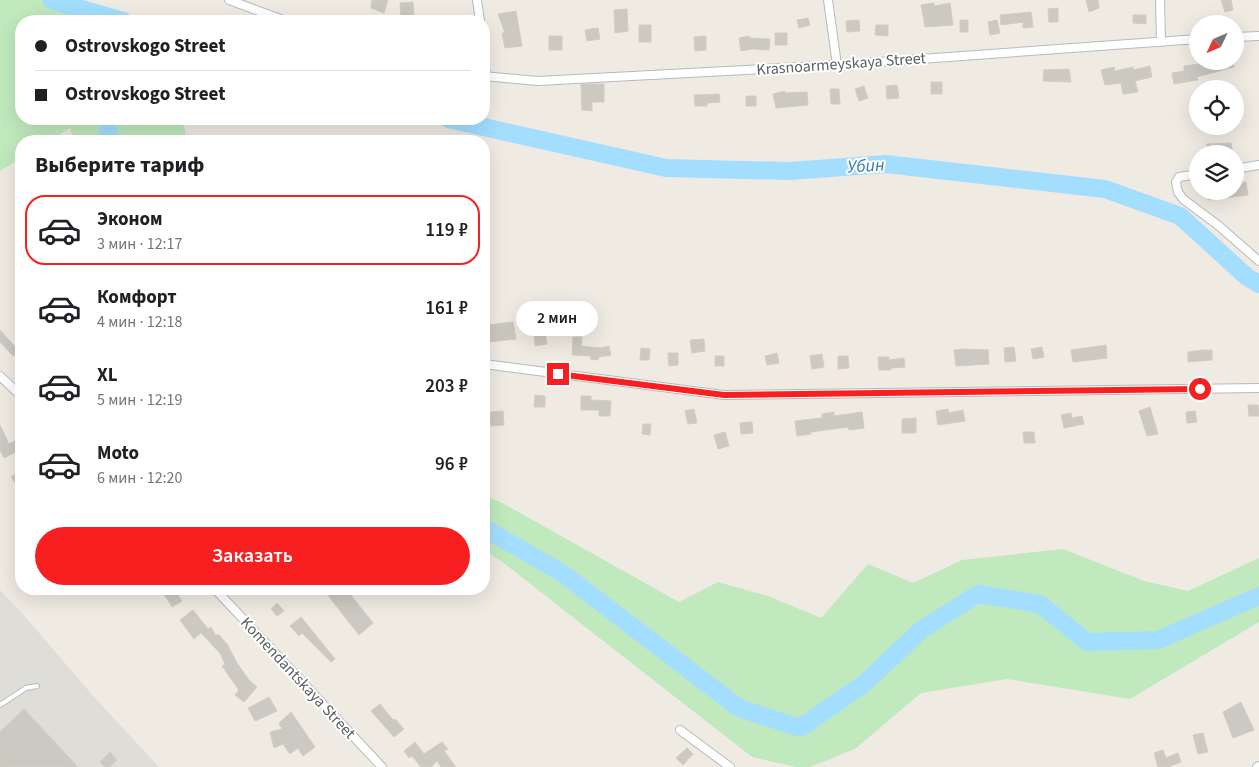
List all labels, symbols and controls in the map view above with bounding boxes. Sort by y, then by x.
north arrow [1189,15,1244,70]
map controls [1189,15,1244,200]
text: Ostrovskogo Street [65,33,225,60]
street label: Krasnoarmeyskaya Street [756,47,927,81]
button: locate [1189,80,1244,135]
text: Ostrovskogo Street [65,81,225,108]
button: layers [1189,145,1244,200]
text: Выберите тариф [35,149,205,181]
water label: Убин [847,153,885,179]
text: Эконом [97,206,163,233]
icon: car [37,208,82,253]
text: 119 ₽ [425,217,468,244]
text: 3 мин · 12:17 [97,233,183,255]
text: Комфорт [97,284,177,311]
icon: car [37,286,82,331]
text: 161 ₽ [425,295,468,322]
callout: 2 мин [517,302,599,336]
text: 2 мин [537,307,577,329]
text: 4 мин · 12:18 [97,311,183,333]
text: XL [97,362,118,389]
route end [547,363,569,385]
icon: car [37,364,82,409]
text: 203 ₽ [425,373,468,400]
route start [1189,378,1211,400]
text: 5 мин · 12:19 [97,389,183,411]
text: Moto [97,440,139,467]
icon: car [37,442,82,487]
text: 96 ₽ [435,451,468,478]
text: 6 мин · 12:20 [97,467,183,489]
button: Заказать [35,527,470,585]
street label: Komendantskaya Street [235,612,361,744]

